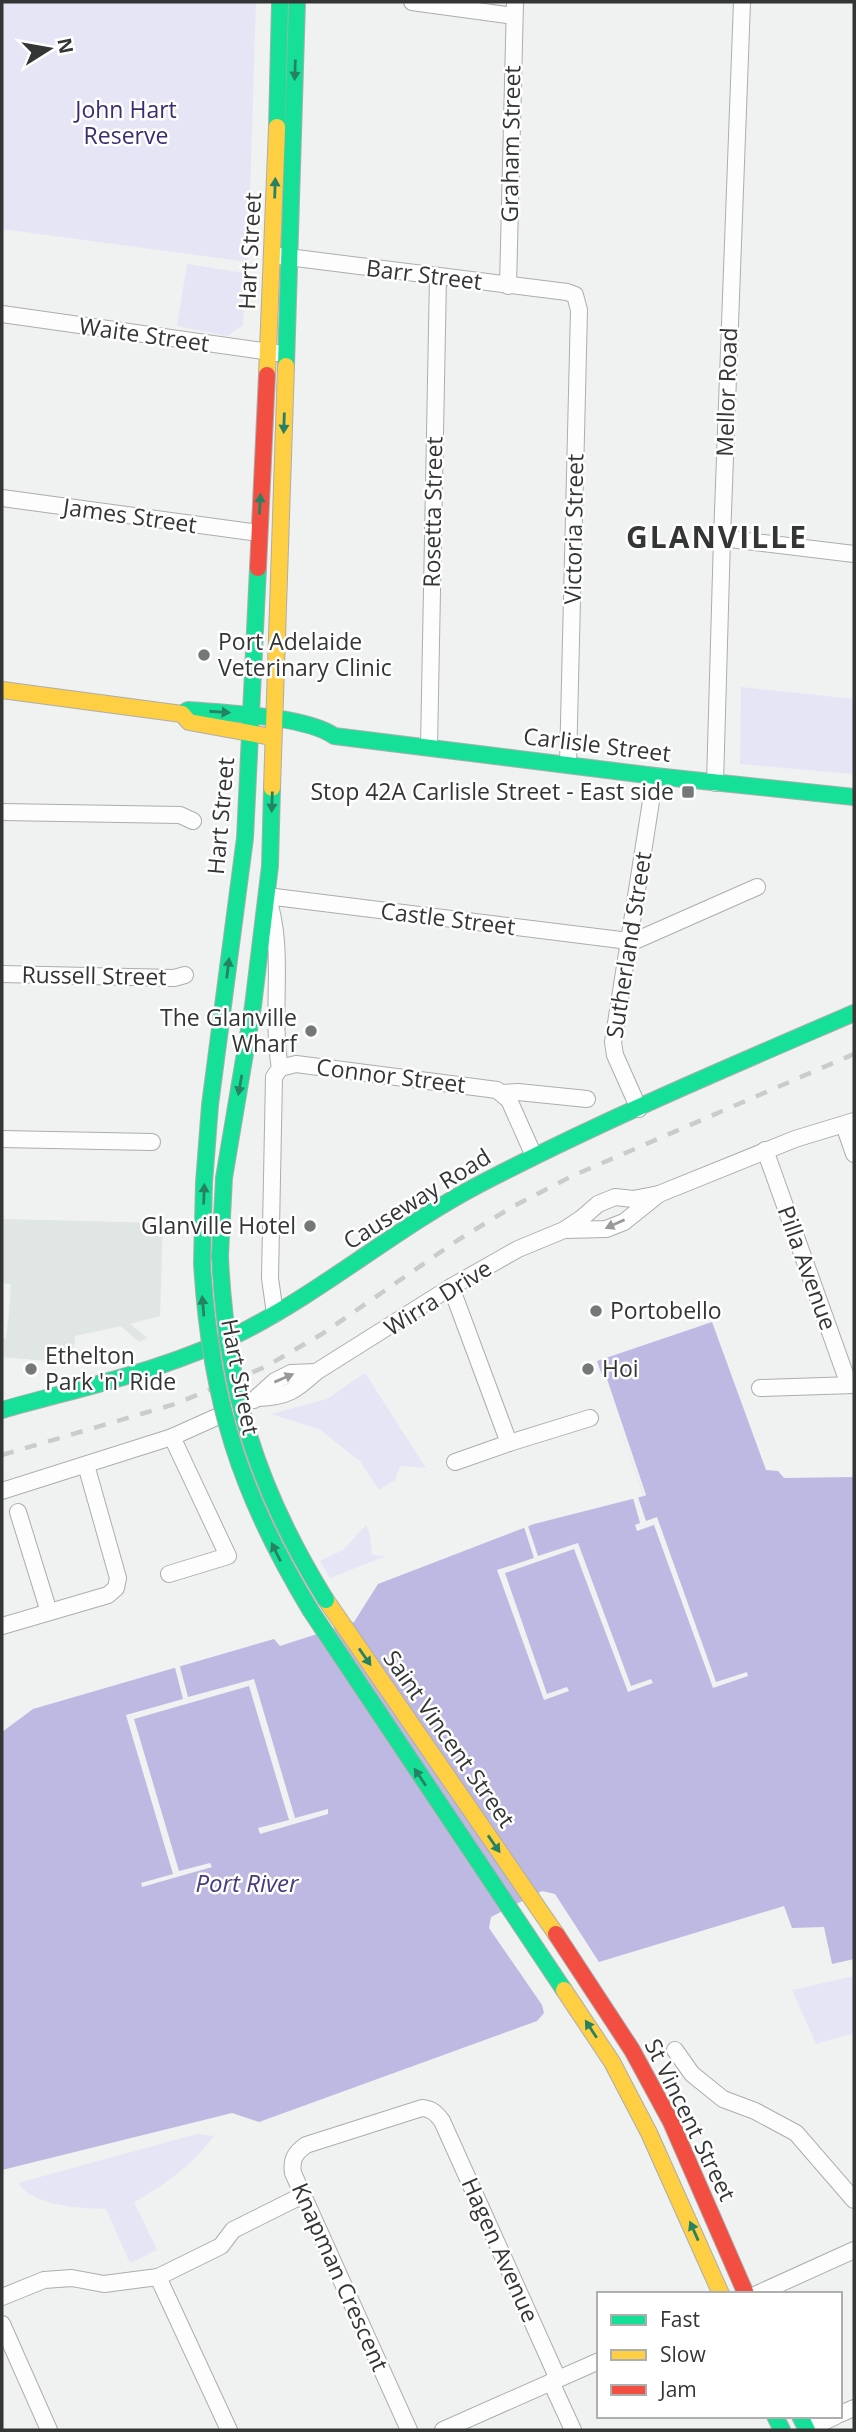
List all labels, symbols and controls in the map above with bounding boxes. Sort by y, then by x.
north arrow [14,14,84,84]
text: N [51,36,80,56]
one-way arrow [289,59,300,81]
street label: Graham Street [493,65,527,223]
park label: John Hart Reserve [73,93,177,151]
one-way arrow [270,176,281,198]
street label: Hart Street [230,191,268,310]
street label: Barr Street [364,251,484,297]
street label: Waite Street [77,309,211,359]
street label: Mellor Road [708,327,744,457]
one-way arrow [279,412,290,434]
street label: Rosetta Street [415,436,449,588]
street label: Victoria Street [556,453,590,605]
street label: James Street [59,490,199,540]
one-way arrow [255,493,266,515]
district label: GLANVILLE [626,516,808,557]
place label: Port Adelaide Veterinary Clinic [218,625,392,683]
marker: Port Adelaide Veterinary Clinic [196,647,212,663]
one-way arrow [209,707,231,718]
street label: Carlisle Street [522,719,673,769]
street label: Hart Street [199,756,241,876]
place label: Stop 42A Carlisle Street - East side [311,775,674,807]
marker: Stop 42A Carlisle Street - East side [680,784,696,800]
one-way arrow [266,791,277,813]
street label: Sutherland Street [597,849,659,1040]
street label: Castle Street [379,894,517,942]
one-way arrow [223,957,234,979]
street label: Russell Street [21,958,167,992]
place label: The Glanville Wharf [160,1001,298,1059]
marker: The Glanville Wharf [303,1023,319,1039]
street label: Connor Street [315,1050,468,1100]
one-way arrow [234,1074,245,1096]
street label: Causeway Road [337,1140,496,1256]
one-way arrow [198,1183,209,1205]
street label: Pilla Avenue [771,1201,845,1334]
place label: Glanville Hotel [141,1209,296,1241]
marker: Glanville Hotel [302,1218,318,1234]
one-way arrow [605,1218,626,1230]
street label: Wirra Drive [378,1252,497,1343]
place label: Portobello [610,1294,722,1326]
one-way arrow [198,1295,209,1317]
marker: Portobello [588,1303,604,1319]
street label: Hart Street [214,1316,268,1438]
place label: Ethelton Park 'n' Ride [45,1339,176,1397]
place label: Hoi [602,1352,639,1384]
marker: Ethelton Park 'n' Ride [23,1361,39,1377]
marker: Hoi [580,1361,596,1377]
one-way arrow [274,1372,294,1384]
one-way arrow [271,1542,282,1562]
street label: Saint Vincent Street [377,1643,523,1833]
one-way arrow [358,1648,372,1666]
one-way arrow [413,1768,427,1786]
one-way arrow [487,1835,501,1853]
water label: Port River [196,1866,300,1899]
one-way arrow [585,2019,598,2038]
street label: St Vincent Street [638,2033,744,2206]
street label: Hagen Avenue [455,2172,547,2327]
street label: Knapman Crescent [285,2177,397,2376]
one-way arrow [688,2221,699,2242]
legend [597,2292,842,2418]
text: Fast [660,2305,700,2333]
text: Slow [660,2340,706,2368]
text: Jam [658,2375,697,2403]

